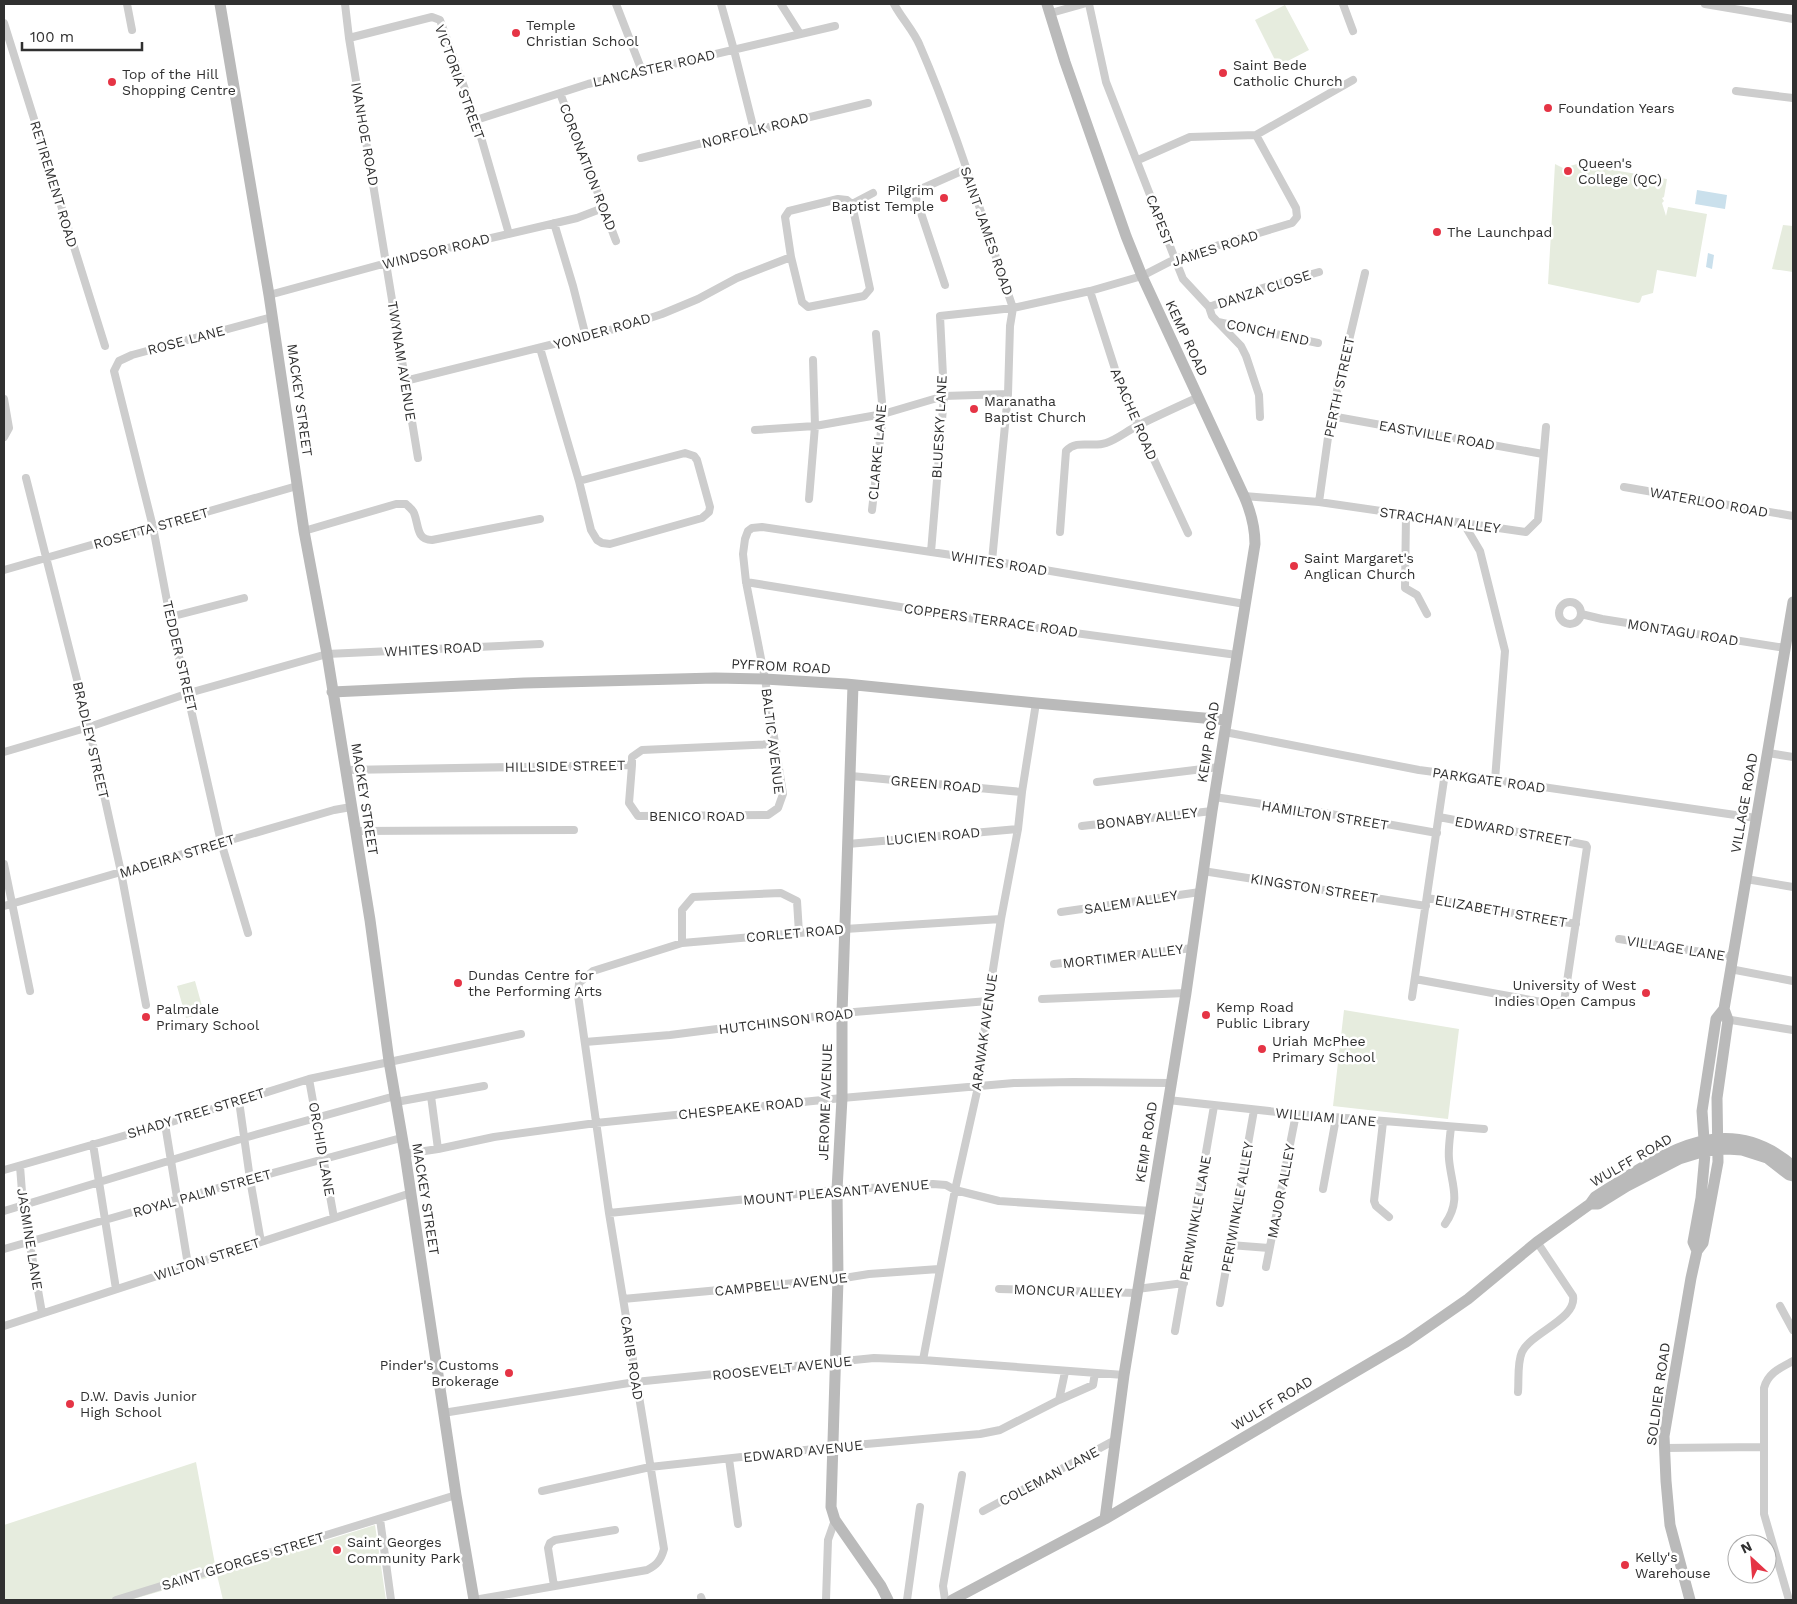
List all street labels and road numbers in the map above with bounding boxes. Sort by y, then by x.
street label: VICTORIA STREET [432,22,488,142]
street label: LANCASTER ROAD [591,46,717,90]
street label: IVANHOE ROAD [348,81,382,187]
street label: CORONATION ROAD [556,101,620,233]
street label: NORFOLK ROAD [700,109,810,151]
street label: RETIREMENT ROAD [27,119,81,249]
street label: SAINT JAMES ROAD [957,164,1017,298]
street label: CAPEST [1143,192,1177,248]
street label: JAMES ROAD [1170,226,1260,270]
street label: WINDSOR ROAD [381,230,491,272]
street label: DANZA CLOSE [1215,266,1313,312]
street label: KEMP ROAD [1162,298,1212,378]
street label: TWYNAM AVENUE [385,300,419,422]
street label: YONDER ROAD [552,309,652,353]
street label: CONCH END [1225,315,1311,349]
street label: ROSE LANE [146,322,226,358]
street label: PERTH STREET [1321,335,1358,439]
street label: MACKEY STREET [284,343,316,458]
street label: APACHE ROAD [1107,366,1161,462]
street label: BLUESKY LANE [928,375,950,479]
street label: CLARKE LANE [865,403,889,501]
street label: EASTVILLE ROAD [1378,417,1496,453]
street label: WATERLOO ROAD [1648,484,1770,520]
street label: ROSETTA STREET [91,504,211,552]
street label: STRACHAN ALLEY [1379,504,1501,536]
street label: WHITES ROAD [949,547,1049,579]
street label: TEDDER STREET [159,599,201,713]
street label: COPPERS TERRACE ROAD [903,600,1079,640]
street label: MONTAGU ROAD [1626,615,1740,649]
street label: WHITES ROAD [384,638,482,660]
street label: PYFROM ROAD [731,655,831,677]
street label: BRADLEY STREET [70,680,112,801]
street label: BALTIC AVENUE [759,687,787,795]
street label: KEMP ROAD [1194,700,1222,784]
street label: MACKEY STREET [348,742,382,857]
street label: VILLAGE ROAD [1727,752,1761,854]
street label: HILLSIDE STREET [505,757,626,775]
street label: PARKGATE ROAD [1431,764,1547,796]
street label: GREEN ROAD [890,772,982,796]
street label: HAMILTON STREET [1260,797,1390,833]
street label: BONABY ALLEY [1095,804,1199,832]
street label: BENICO ROAD [649,808,745,824]
street label: EDWARD STREET [1454,813,1573,849]
street label: LUCIEN ROAD [885,824,981,848]
street label: MADEIRA STREET [117,831,237,881]
street label: KINGSTON STREET [1249,870,1379,906]
street label: SALEM ALLEY [1083,887,1179,917]
street label: ELIZABETH STREET [1434,892,1569,931]
street label: CORLET ROAD [745,921,845,945]
street label: VILLAGE LANE [1626,932,1726,964]
street label: MORTIMER ALLEY [1062,941,1184,971]
street label: ARAWAK AVENUE [968,972,1000,1092]
street label: HUTCHINSON ROAD [718,1005,854,1037]
street label: JEROME AVENUE [815,1043,835,1161]
street label: SHADY TREE STREET [125,1084,267,1142]
street label: CHESPEAKE ROAD [677,1093,805,1123]
street label: KEMP ROAD [1132,1100,1160,1184]
street label: ORCHID LANE [306,1101,338,1197]
street label: WILLIAM LANE [1275,1105,1377,1129]
street label: WULFF ROAD [1587,1130,1675,1190]
street label: PERIWINKLE ALLEY [1218,1140,1256,1274]
street label: MACKEY STREET [409,1142,443,1257]
street label: MAJOR ALLEY [1264,1142,1298,1240]
street label: PERIWINKLE LANE [1176,1154,1214,1282]
street label: ROYAL PALM STREET [131,1165,274,1220]
street label: MOUNT PLEASANT AVENUE [742,1176,930,1208]
street label: JASMINE LANE [14,1187,46,1291]
street label: WILTON STREET [152,1234,263,1284]
street label: CAMPBELL AVENUE [714,1269,848,1299]
street label: MONCUR ALLEY [1013,1281,1123,1301]
street label: CARIB ROAD [617,1315,647,1401]
street label: SOLDIER ROAD [1643,1341,1673,1447]
street label: ROOSEVELT AVENUE [711,1353,853,1383]
street label: WULFF ROAD [1228,1372,1316,1434]
street label: EDWARD AVENUE [742,1437,864,1465]
street label: COLEMAN LANE [996,1443,1102,1509]
street label: SAINT GEORGES STREET [160,1528,327,1593]

